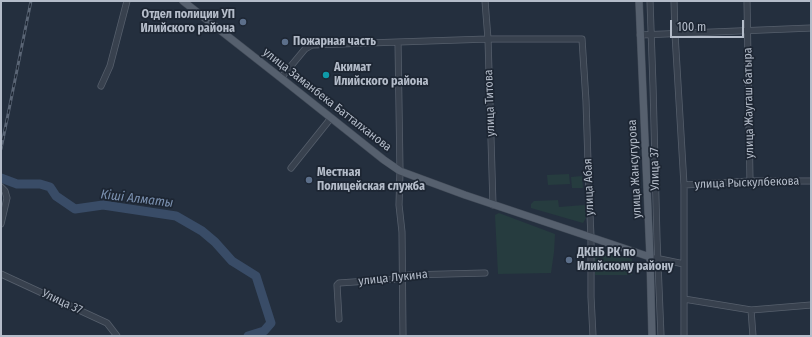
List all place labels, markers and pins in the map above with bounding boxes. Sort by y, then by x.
place label: Отдел полиции УП Илийского района [140,8,235,36]
marker: Отдел полиции УП Илийского района [238,17,248,27]
place label: Пожарная часть [293,35,376,49]
marker: Пожарная часть [280,37,290,47]
place label: Акимат Илийского района [334,61,429,89]
marker: Акимат Илийского района [321,70,331,80]
place label: Местная Полицейская служба [317,166,425,194]
marker: Местная Полицейская служба [304,175,314,185]
place label: ДКНБ РК по Илийскому району [577,246,673,274]
marker: ДКНБ РК по Илийскому району [564,255,574,265]

